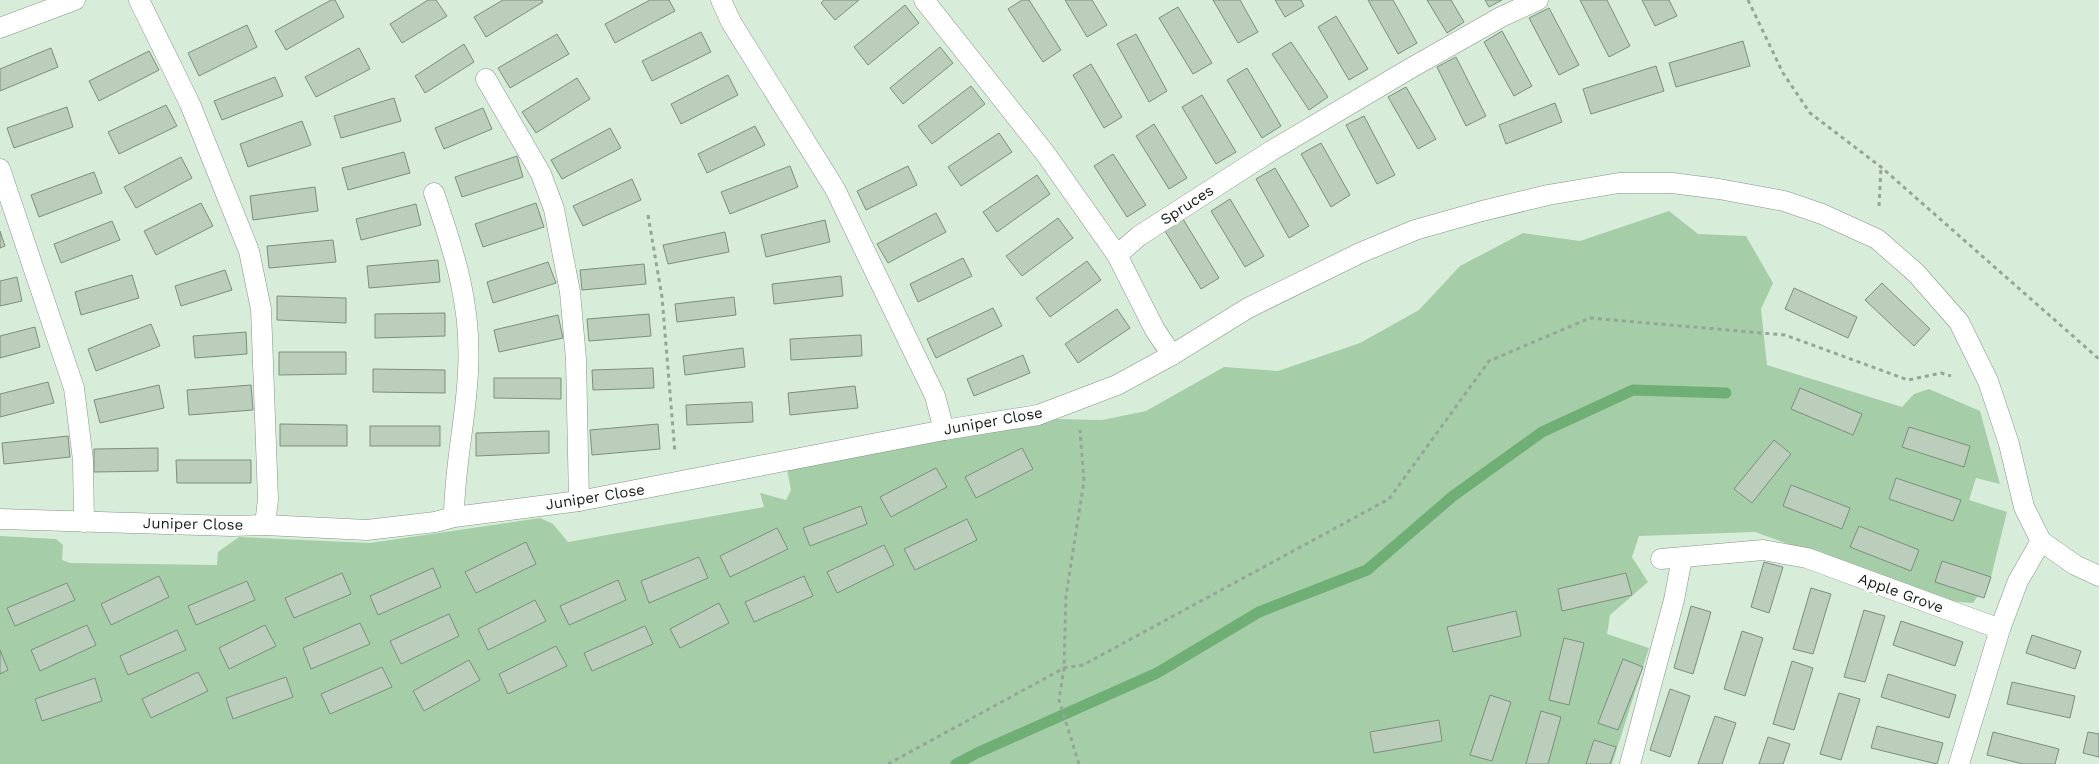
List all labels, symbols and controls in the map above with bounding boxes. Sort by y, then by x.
street label: Spruces [1157,181,1217,229]
street label: Juniper Close [942,403,1044,439]
street label: Juniper Close [544,480,646,514]
street label: Juniper Close [143,514,243,534]
street label: Apple Grove [1856,569,1946,617]

